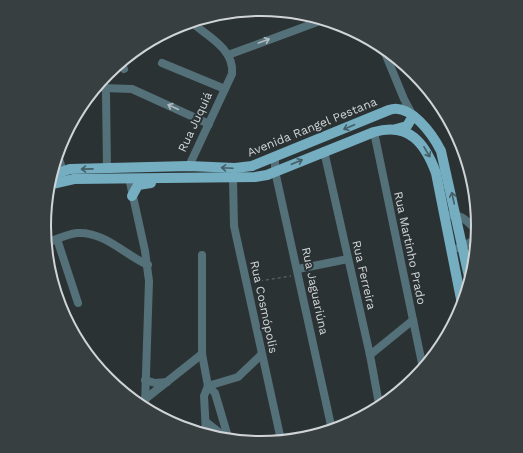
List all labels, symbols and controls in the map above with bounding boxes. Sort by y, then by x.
one-way arrow [258,36,270,44]
street label: Rua Juquiá [175,90,215,154]
street label: Avenida Rangel Pestana [245,94,379,159]
one-way arrow [168,103,180,110]
one-way arrow [343,124,355,131]
one-way arrow [423,146,431,158]
one-way arrow [291,157,303,165]
one-way arrow [221,164,234,171]
one-way arrow [81,165,94,173]
street label: Rua Martinho Prado [391,190,429,306]
one-way arrow [448,192,456,205]
street label: Rua Ferreira [349,239,379,311]
street label: Rua Jaguariúna [299,246,331,336]
street label: Rua Cosmópolis [247,259,281,355]

